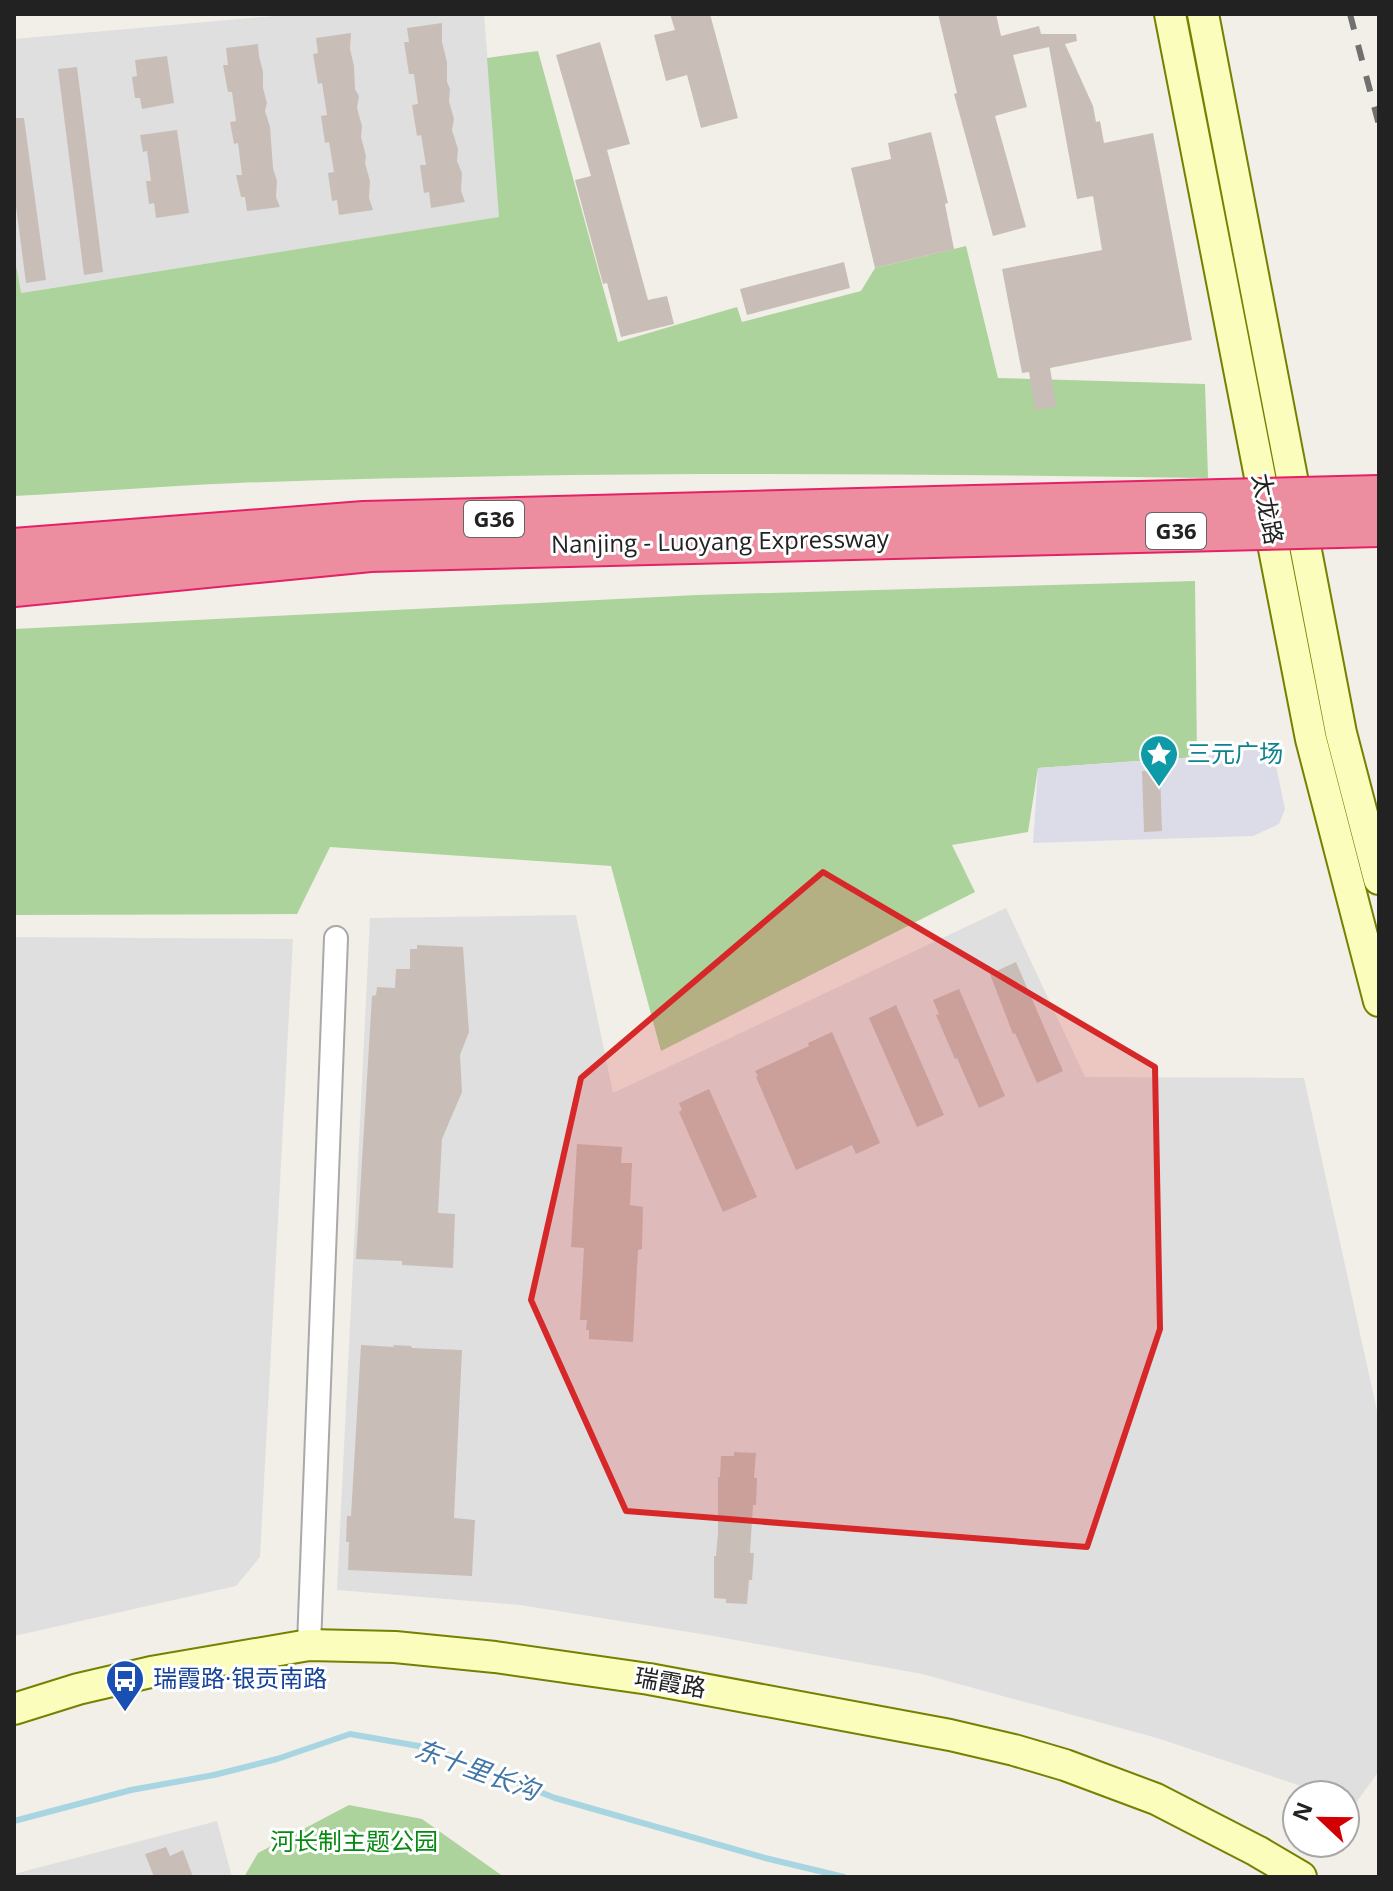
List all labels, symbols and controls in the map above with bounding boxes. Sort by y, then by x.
street label: 太龙路 [1245,470,1292,547]
road number: G36 [464,501,524,537]
road number: G36 [1146,513,1206,549]
street label: Nanjing - Luoyang Expressway [551,521,890,560]
place icon: 三元广场 [1138,733,1180,788]
place label: 三元广场 [1187,736,1283,769]
bus stop icon: 瑞霞路·银贡南路 [104,1658,146,1713]
street label: 瑞霞路 [632,1659,709,1704]
place label: 瑞霞路·银贡南路 [153,1661,327,1694]
water label: 东十里长沟 [410,1730,547,1809]
north arrow [1281,1779,1361,1859]
text: N [1284,1797,1319,1825]
park label: 河长制主题公园 [270,1824,438,1857]

